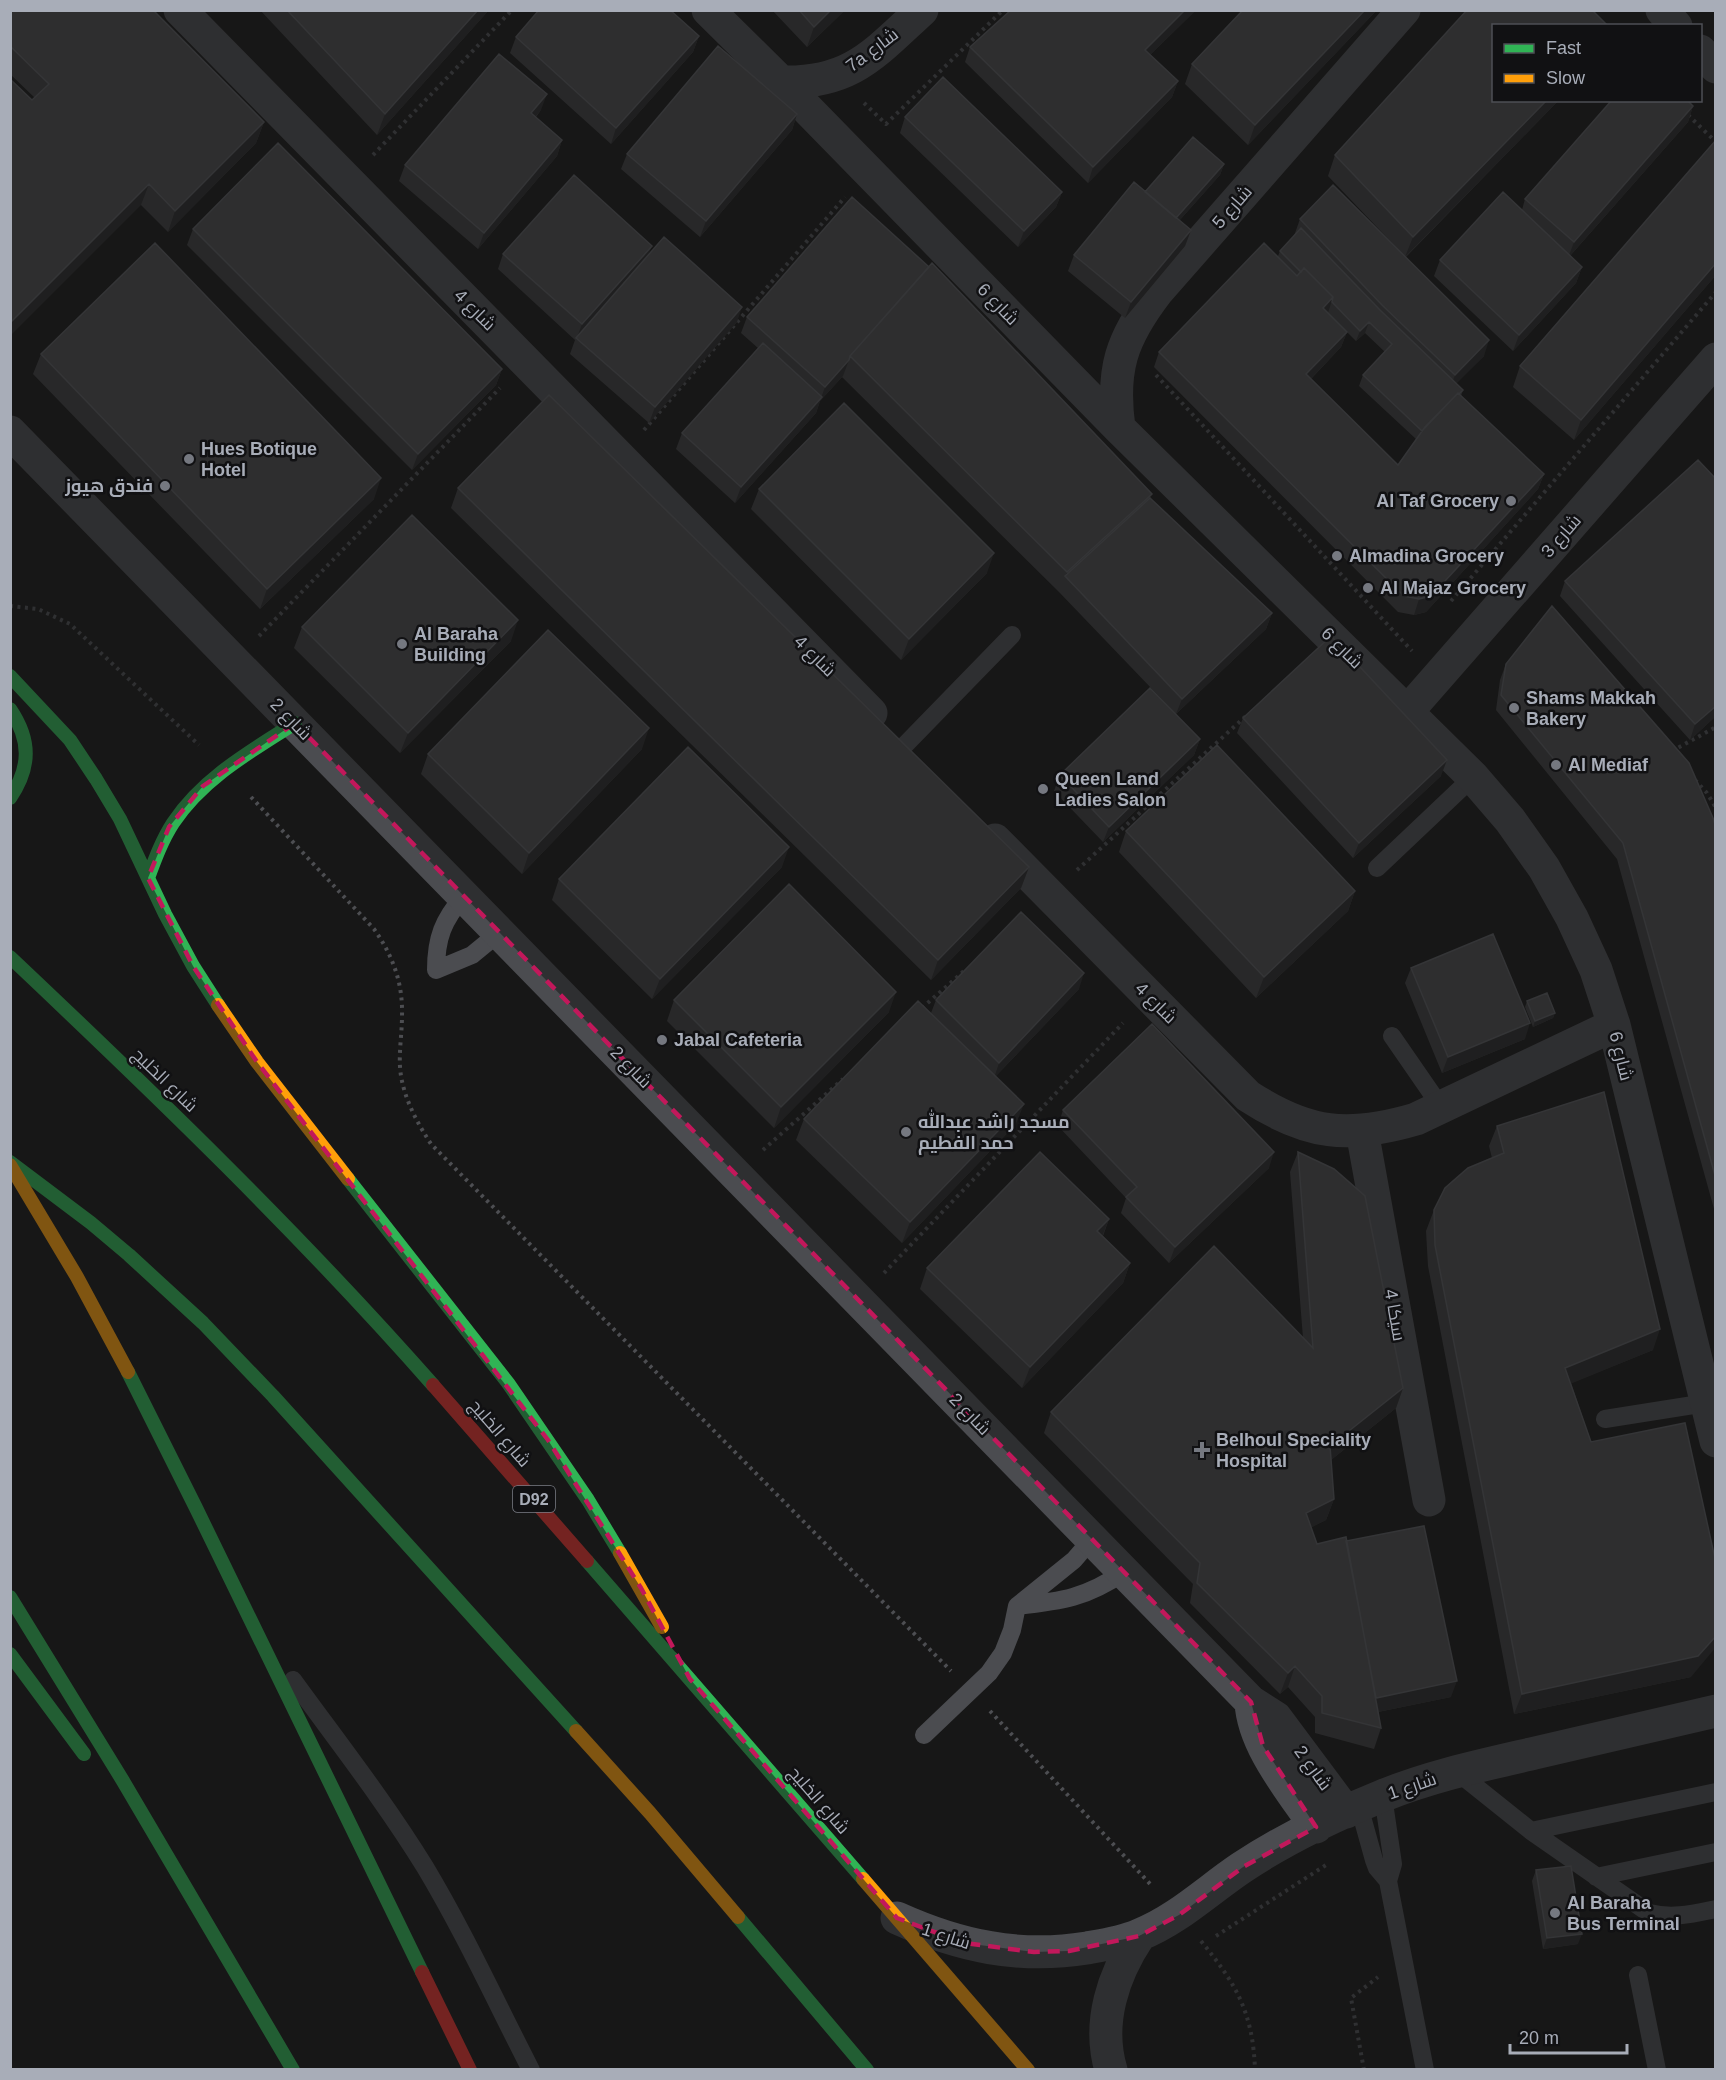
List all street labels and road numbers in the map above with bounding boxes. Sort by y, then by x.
street label: 7a شارع [842,24,903,78]
street label: شارع 5 [1208,182,1257,234]
street label: شارع 6 [972,279,1023,330]
street label: شارع 4 [449,285,500,336]
street label: شارع 3 [1537,511,1586,563]
street label: شارع 6 [1316,623,1367,674]
street label: شارع 4 [789,631,840,682]
street label: شارع 2 [265,694,316,745]
street label: شارع 4 [1130,978,1181,1029]
street label: شارع 6 [1603,1029,1637,1083]
street label: شارع 2 [605,1042,656,1093]
street label: شارع الخليج [127,1044,202,1117]
street label: 4 سيكا [1381,1287,1409,1343]
street label: شارع 2 [944,1389,995,1440]
street label: شارع الخليج [464,1395,535,1472]
road number: D92 [513,1486,555,1512]
street label: شارع 2 [1289,1742,1336,1795]
street label: شارع الخليج [783,1762,854,1839]
street label: شارع 1 [1385,1768,1439,1805]
street label: شارع 1 [919,1919,973,1955]

